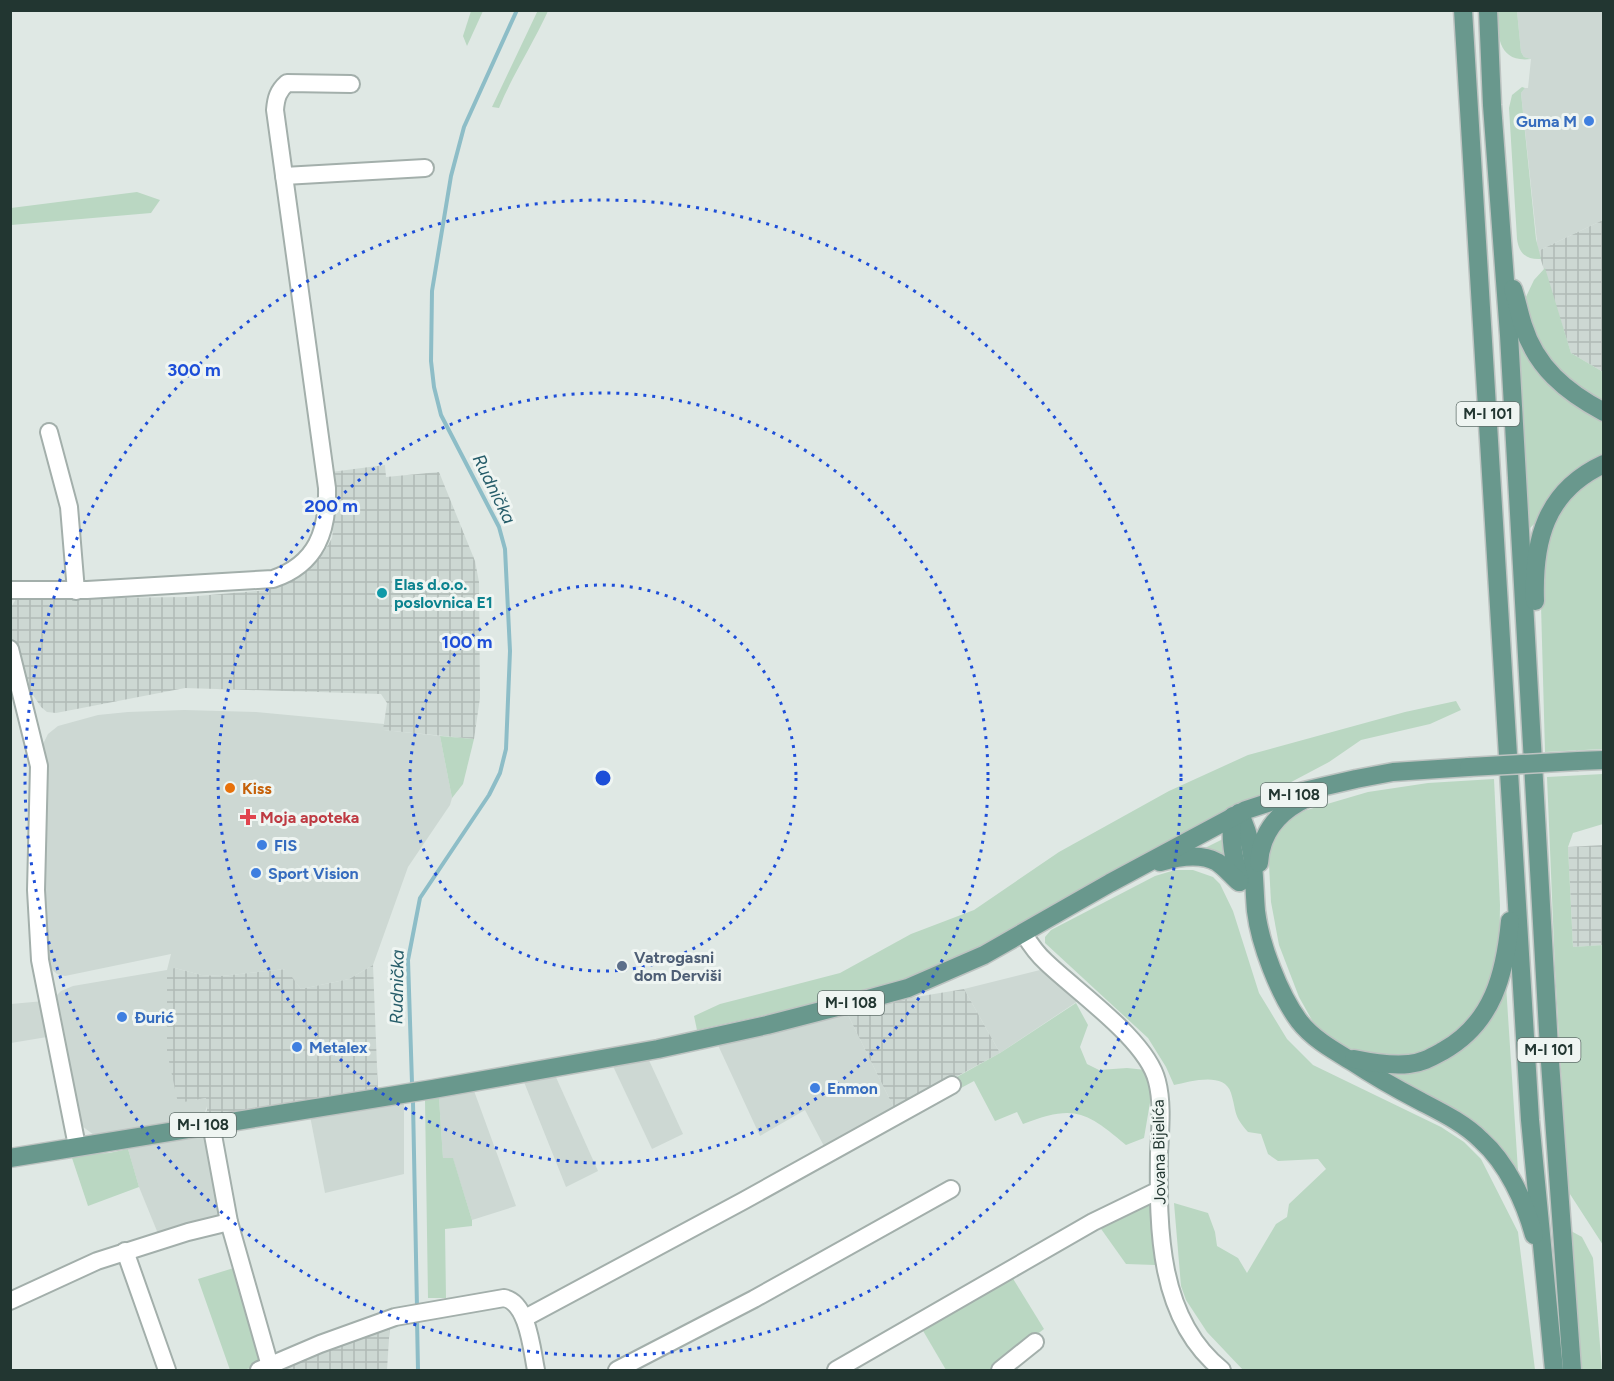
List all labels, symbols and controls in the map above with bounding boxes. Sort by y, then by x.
place label: Guma M [1516,112,1577,131]
marker: Guma M [1582,114,1596,128]
text: 300 m [167,359,221,381]
road number: M-I 101 [1456,402,1520,426]
water label: Rudnička [468,450,521,528]
text: 200 m [304,495,358,517]
place label: Elas d.o.o. poslovnica E1 [394,575,493,612]
marker: Elas d.o.o. poslovnica E1 [375,586,389,600]
text: 100 m [442,631,492,653]
centre of rings [593,768,613,788]
place label: Kiss [242,779,272,798]
marker: Kiss [223,781,237,795]
road number: M-I 108 [1261,783,1327,807]
place label: Moja apoteka [260,808,359,827]
marker: Moja apoteka [241,810,255,824]
place label: FIS [274,836,297,855]
marker: FIS [255,838,269,852]
place label: Sport Vision [268,864,359,883]
marker: Sport Vision [249,866,263,880]
place label: Vatrogasni dom Derviši [634,948,722,985]
water label: Rudnička [385,949,409,1025]
marker: Vatrogasni dom Derviši [615,959,629,973]
road number: M-I 108 [818,991,884,1015]
place label: Đurić [134,1008,174,1027]
marker: Đurić [115,1010,129,1024]
place label: Metalex [309,1038,368,1057]
road number: M-I 101 [1518,1038,1580,1062]
marker: Metalex [290,1040,304,1054]
place label: Enmon [827,1079,878,1098]
marker: Enmon [808,1081,822,1095]
street label: Jovana Bijelića [1149,1099,1169,1205]
road number: M-I 108 [170,1113,236,1137]

